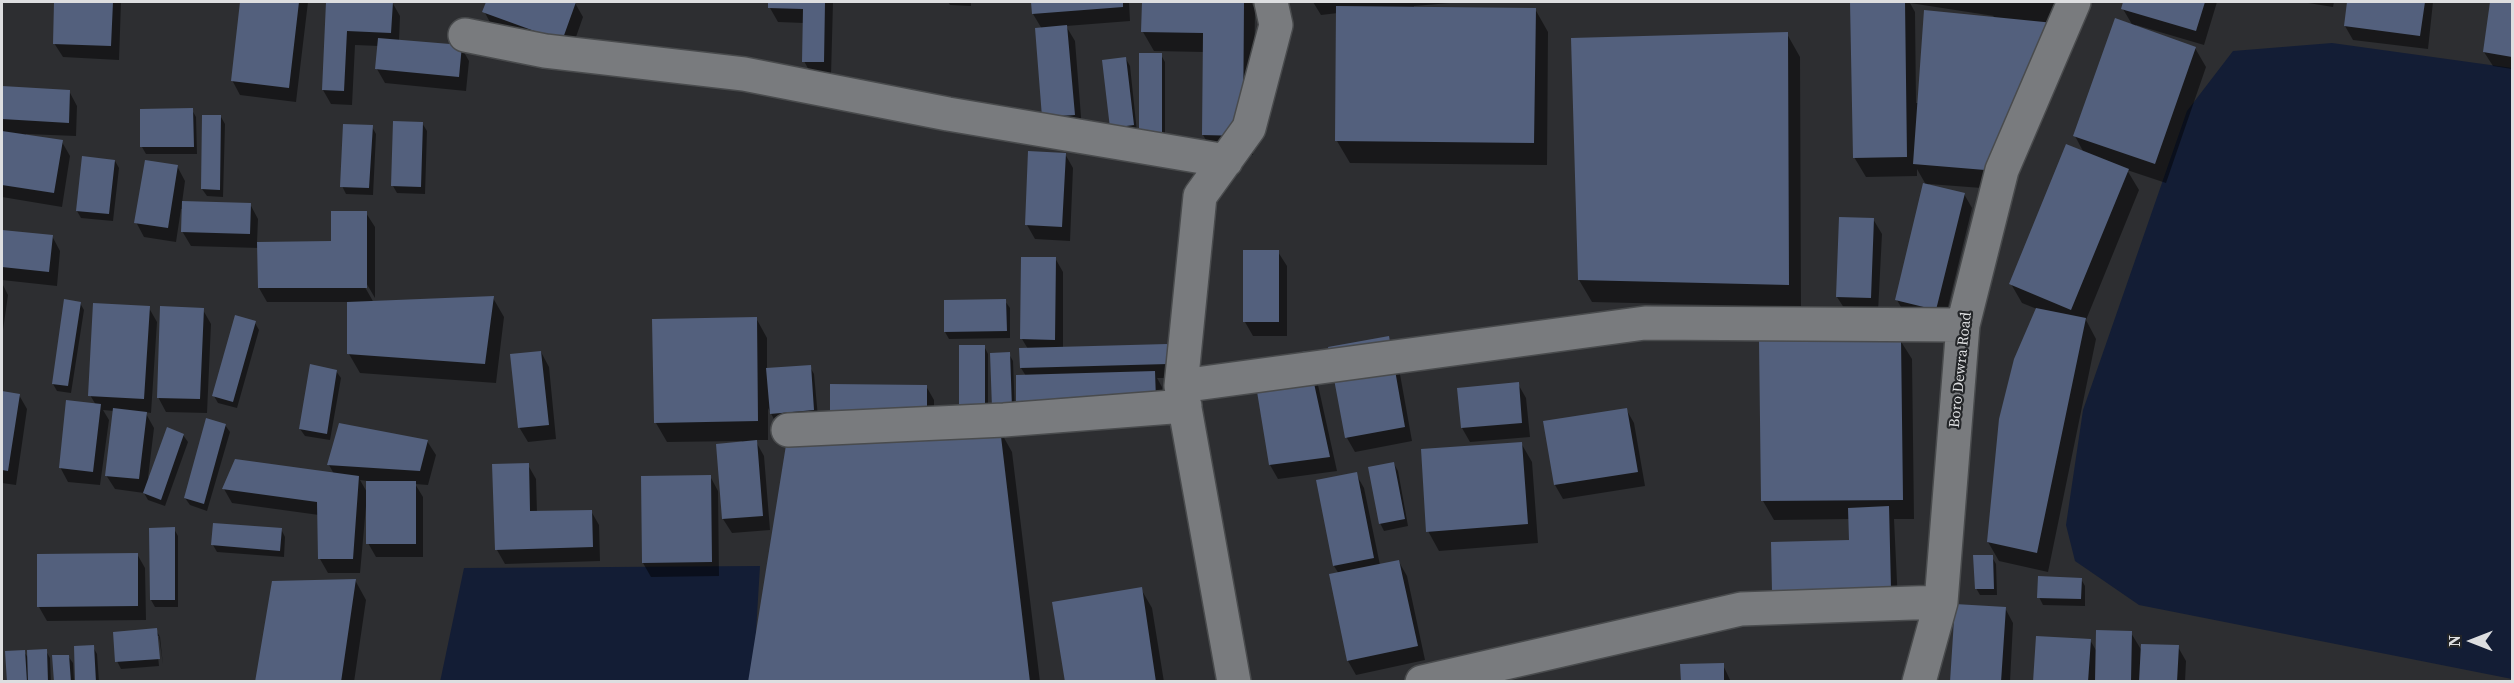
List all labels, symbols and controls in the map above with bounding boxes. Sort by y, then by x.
street label: Boro Dewra Road [1946,311,1976,429]
north arrow [2442,611,2502,671]
text: N [2443,635,2465,647]

